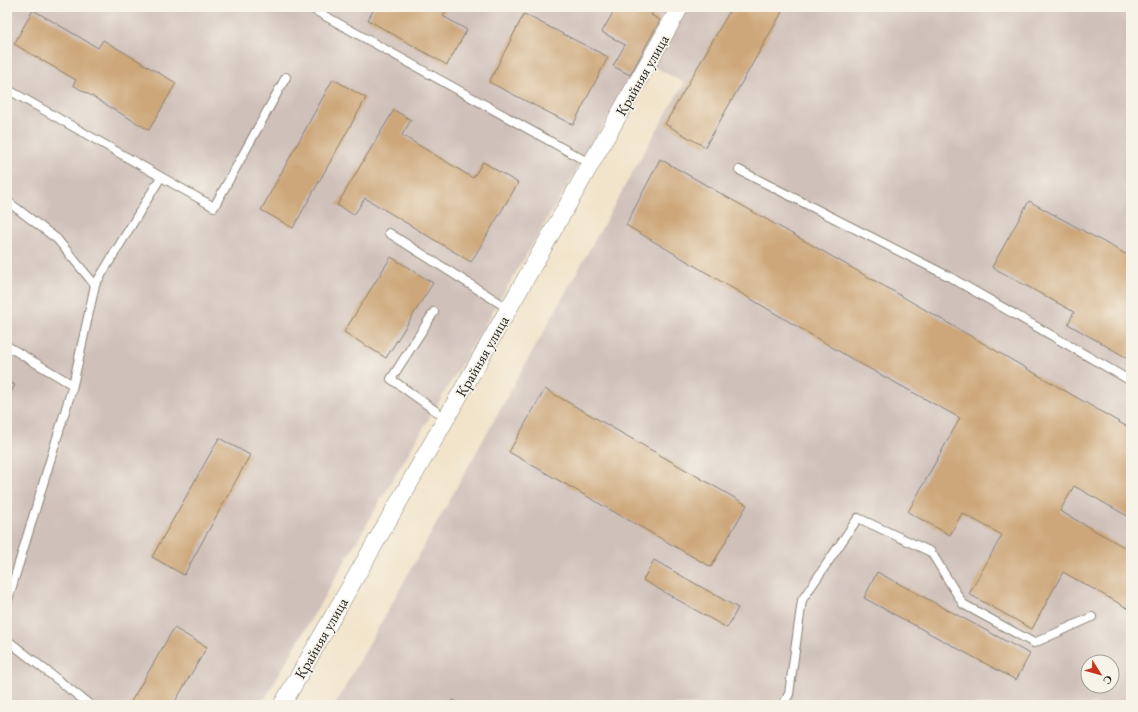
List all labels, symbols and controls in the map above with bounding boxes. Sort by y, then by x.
street label: Крайняя улица [611,31,673,119]
street label: Крайняя улица [451,312,513,400]
street label: Крайняя улица [290,594,352,682]
north arrow [1080,654,1120,694]
text: С [1100,673,1116,688]

